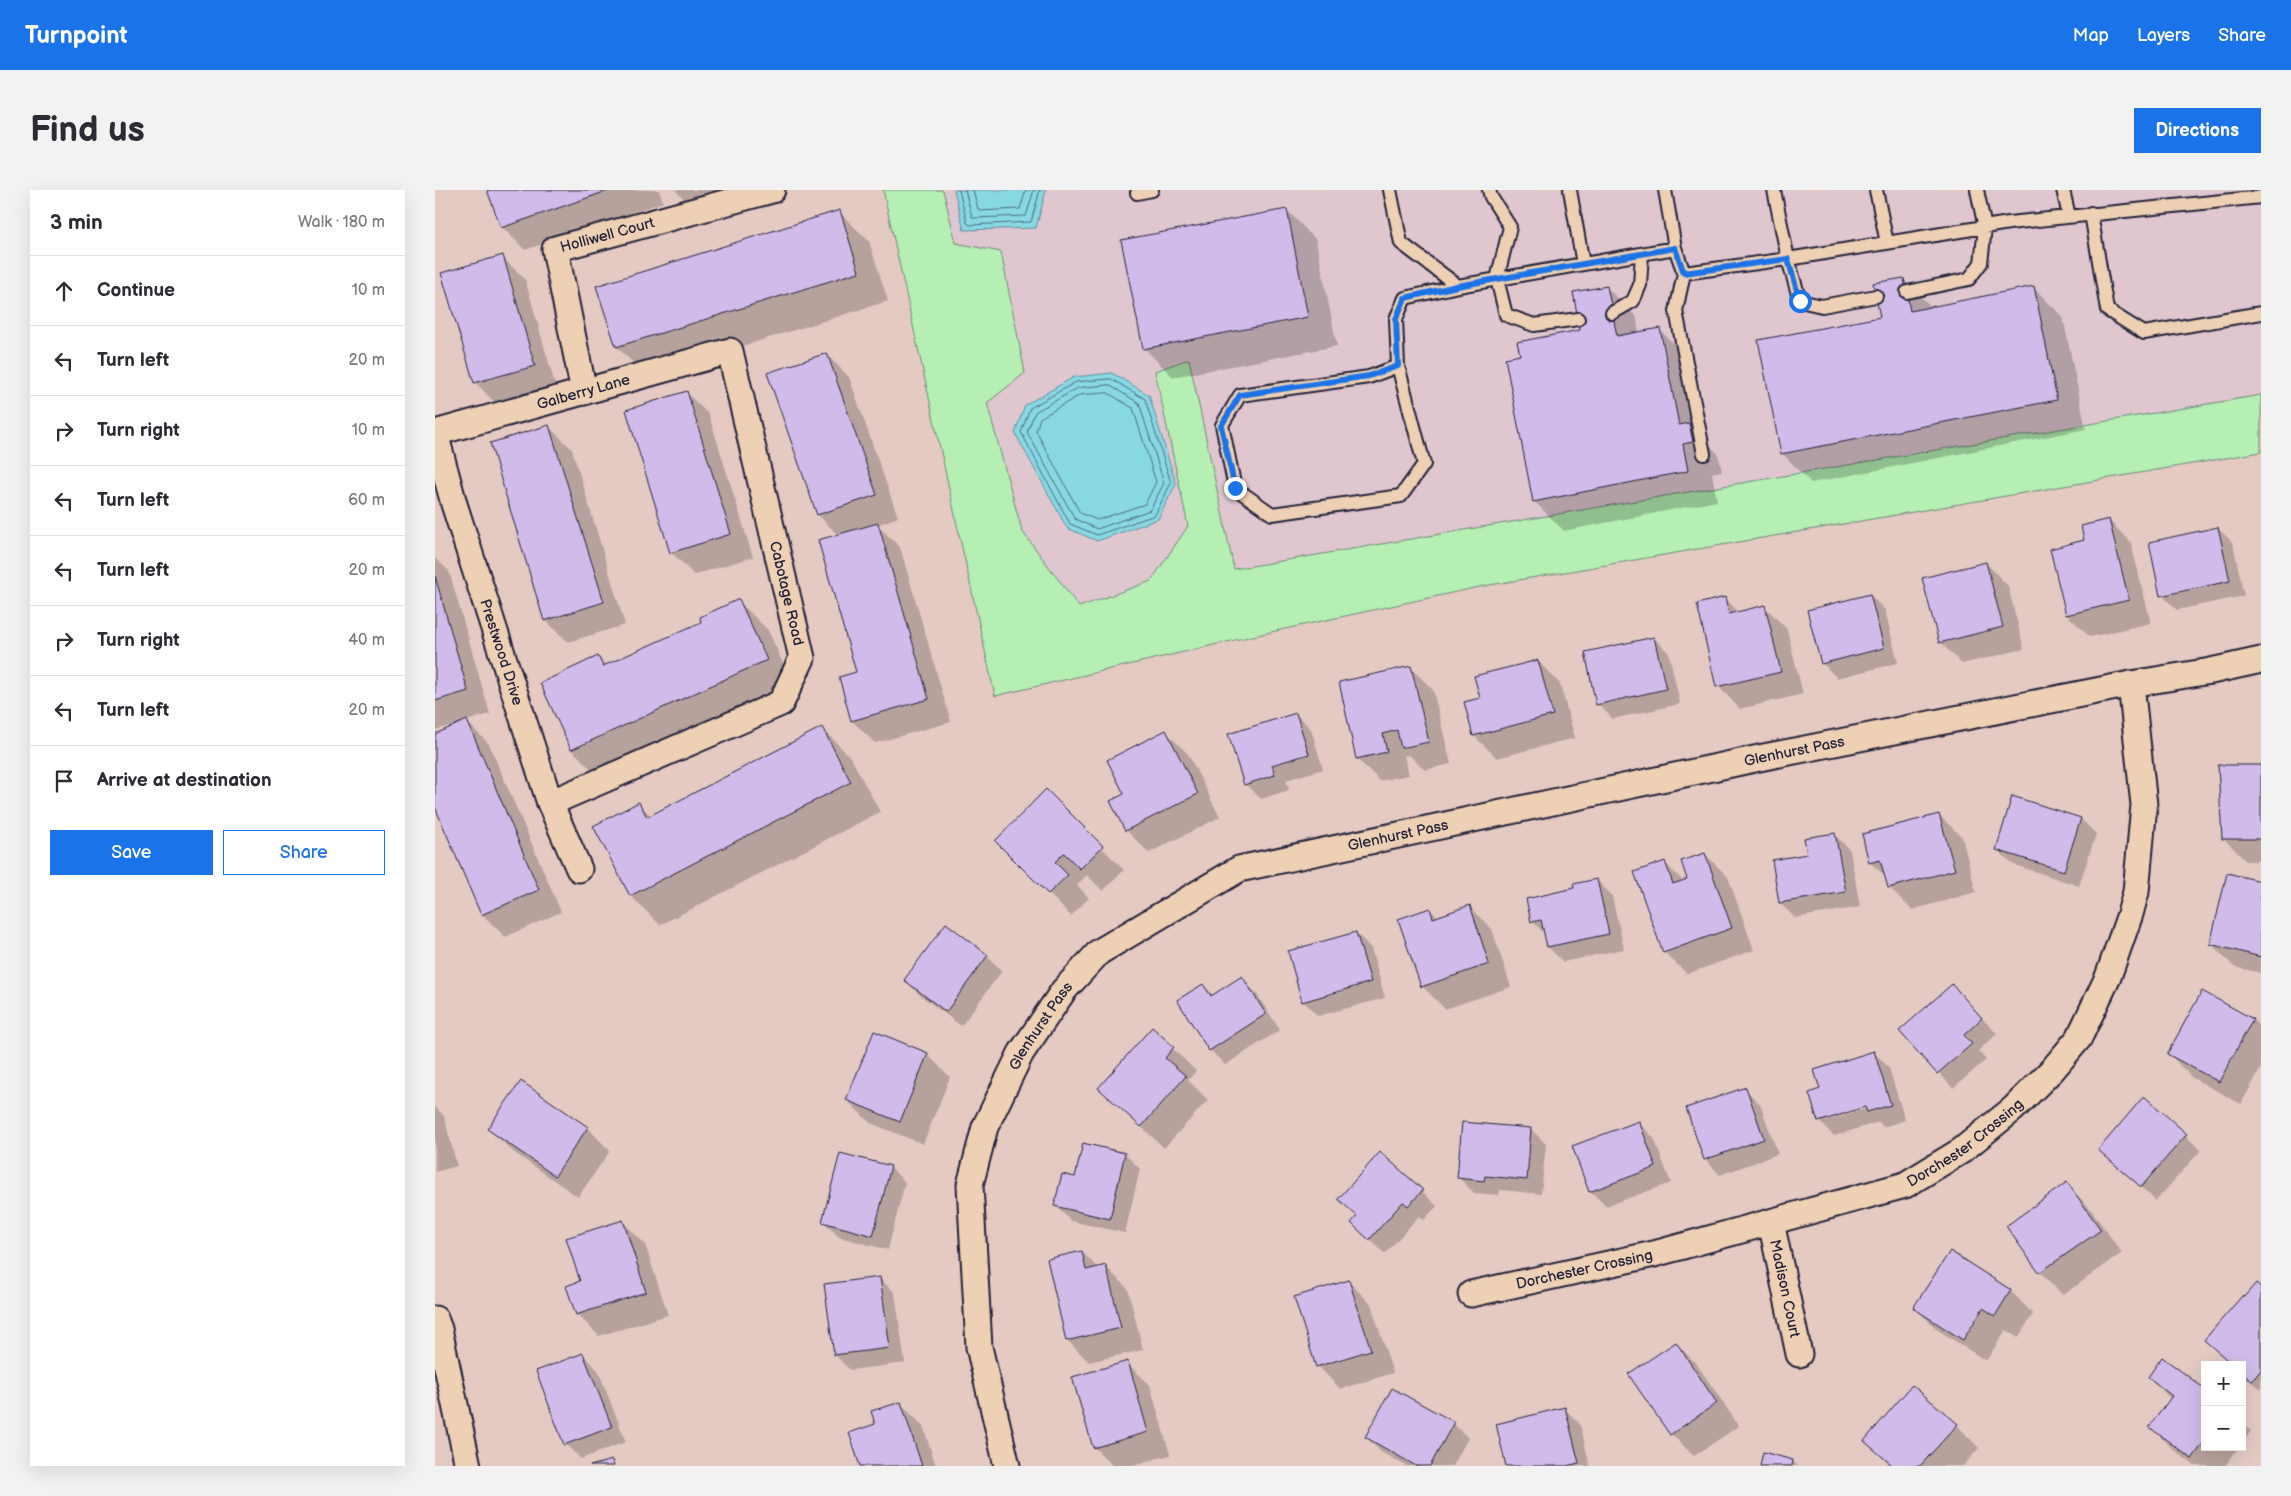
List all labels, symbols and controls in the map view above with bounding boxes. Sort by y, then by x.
text: Turnpoint [25,21,128,50]
text: Map [2073,25,2109,46]
text: Layers [2137,25,2190,46]
text: Share [2218,25,2266,46]
button: Directions [2134,108,2261,153]
text: Find us [30,109,145,152]
text: 3 min [50,210,103,235]
text: Walk · 180 m [298,213,385,232]
street label: Holliwell Court [558,213,657,257]
icon: ahead [50,277,78,305]
text: Continue [97,279,175,302]
text: 10 m [352,281,385,300]
route start [1789,290,1812,313]
icon: left [50,347,78,375]
text: Turn left [97,349,169,372]
text: 20 m [349,351,385,370]
street label: Galberry Lane [535,370,632,414]
icon: right [50,417,78,445]
text: Turn right [97,419,180,442]
text: 10 m [352,421,385,440]
route end [1224,477,1247,500]
icon: left [50,487,78,515]
text: Turn left [97,489,169,512]
text: 60 m [348,491,385,510]
street label: Cabotage Road [765,539,808,647]
icon: left [50,557,78,585]
text: Turn left [97,559,169,582]
text: 20 m [349,561,385,580]
street label: Prestwood Drive [476,597,528,708]
icon: right [50,627,78,655]
text: Turn right [97,629,180,652]
text: 40 m [348,631,385,650]
icon: left [50,697,78,725]
text: Turn left [97,699,169,722]
text: 20 m [349,701,385,720]
street label: Glenhurst Pass [1742,732,1847,771]
icon: arrive [50,767,78,795]
text: Arrive at destination [97,769,272,792]
street label: Glenhurst Pass [1346,815,1451,855]
button: Save [50,830,213,875]
button: Share [223,830,385,875]
street label: Glenhurst Pass [1005,977,1077,1073]
street label: Dorchester Crossing [1903,1095,2027,1191]
street label: Madison Court [1765,1238,1805,1340]
street label: Dorchester Crossing [1514,1245,1654,1293]
map controls [2201,1361,2246,1451]
button: + [2201,1361,2246,1406]
button: − [2201,1406,2246,1451]

